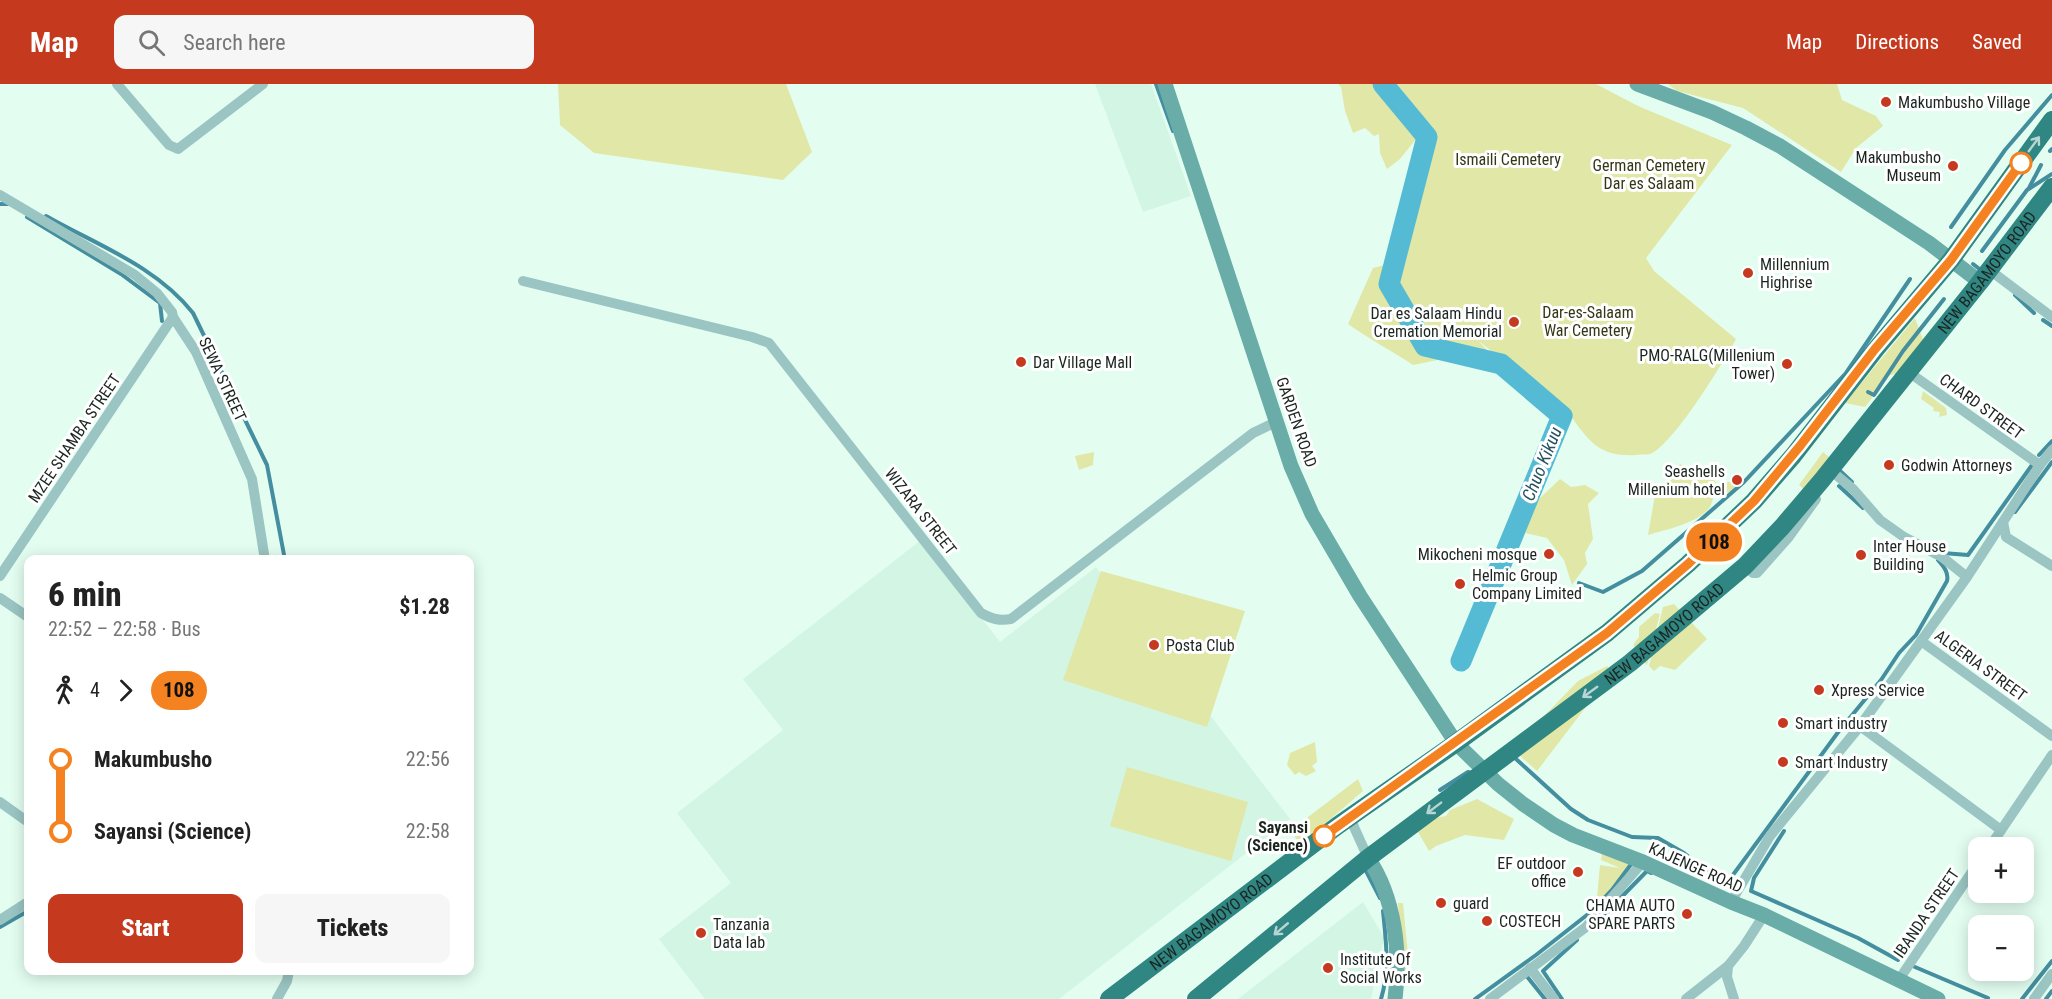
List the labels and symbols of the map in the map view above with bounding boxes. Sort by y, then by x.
place label: Makumbusho Village [1898,93,2030,112]
marker: Makumbusho Village [1879,95,1893,109]
one-way arrow [2028,137,2040,153]
place label: Makumbusho Museum [1856,148,1941,185]
park label: Ismaili Cemetery [1455,150,1561,169]
unlabelled marker [2010,152,2032,174]
park label: German Cemetery Dar es Salaam [1593,156,1706,193]
marker: Makumbusho Museum [1946,159,1960,173]
street label: NEW BAGAMOYO ROAD [1934,208,2040,337]
place label: Millennium Highrise [1760,255,1830,292]
marker: Millennium Highrise [1741,266,1755,280]
park label: Dar-es-Salaam War Cemetery [1542,303,1634,340]
place label: Dar es Salaam Hindu Cremation Memorial [1370,304,1502,341]
marker: Dar es Salaam Hindu Cremation Memorial [1507,315,1521,329]
street label: SEWA STREET [195,334,250,424]
place label: PMO-RALG(Millenium Tower) [1639,346,1775,383]
place label: Dar Village Mall [1033,353,1132,372]
marker: Dar Village Mall [1014,355,1028,369]
marker: PMO-RALG(Millenium Tower) [1780,357,1794,371]
street label: MZEE SHAMBA STREET [24,370,124,506]
street label: CHARD STREET [1936,370,2027,443]
street label: GARDEN ROAD [1272,375,1321,470]
water label: Chuo Kikuu [1517,423,1566,504]
place label: Godwin Attorneys [1901,456,2012,475]
marker: Godwin Attorneys [1882,458,1896,472]
place label: Seashells Millenium hotel [1628,462,1725,499]
street label: WIZARA STREET [881,464,960,558]
marker: Seashells Millenium hotel [1730,473,1744,487]
line badge: 108 [1680,522,1748,562]
place label: Inter House Building [1873,537,1946,574]
place label: Mikocheni mosque [1418,545,1537,564]
marker: Mikocheni mosque [1542,547,1556,561]
marker: Inter House Building [1854,548,1868,562]
place label: Helmic Group Company Limited [1472,566,1582,603]
marker: Helmic Group Company Limited [1453,577,1467,591]
street label: NEW BAGAMOYO ROAD [1601,579,1728,689]
street label: ALGERIA STREET [1931,626,2030,705]
place label: Posta Club [1166,636,1235,655]
marker: Posta Club [1147,638,1161,652]
place label: Xpress Service [1831,681,1924,700]
marker: Xpress Service [1812,683,1826,697]
one-way arrow [1583,686,1599,698]
place label: Smart industry [1795,714,1888,733]
marker: Smart industry [1776,716,1790,730]
place label: Smart Industry [1795,753,1888,772]
marker: Smart Industry [1776,755,1790,769]
one-way arrow [1426,802,1442,815]
place label: Sayansi (Science) [1247,818,1308,855]
marker: Sayansi (Science) [1313,825,1335,847]
street label: KAJENGE ROAD [1646,838,1746,897]
place label: EF outdoor office [1497,854,1566,891]
marker: EF outdoor office [1571,865,1585,879]
street label: IBANDA STREET [1890,865,1963,961]
street label: NEW BAGAMOYO ROAD [1146,869,1277,975]
place label: guard [1453,894,1489,913]
marker: guard [1434,896,1448,910]
place label: CHAMA AUTO SPARE PARTS [1586,896,1675,933]
marker: CHAMA AUTO SPARE PARTS [1680,907,1694,921]
place label: COSTECH [1499,912,1561,931]
marker: COSTECH [1480,914,1494,928]
place label: Tanzania Data lab [713,915,770,952]
one-way arrow [1274,922,1289,936]
marker: Tanzania Data lab [694,926,708,940]
place label: Institute Of Social Works [1340,950,1422,987]
marker: Institute Of Social Works [1321,961,1335,975]

